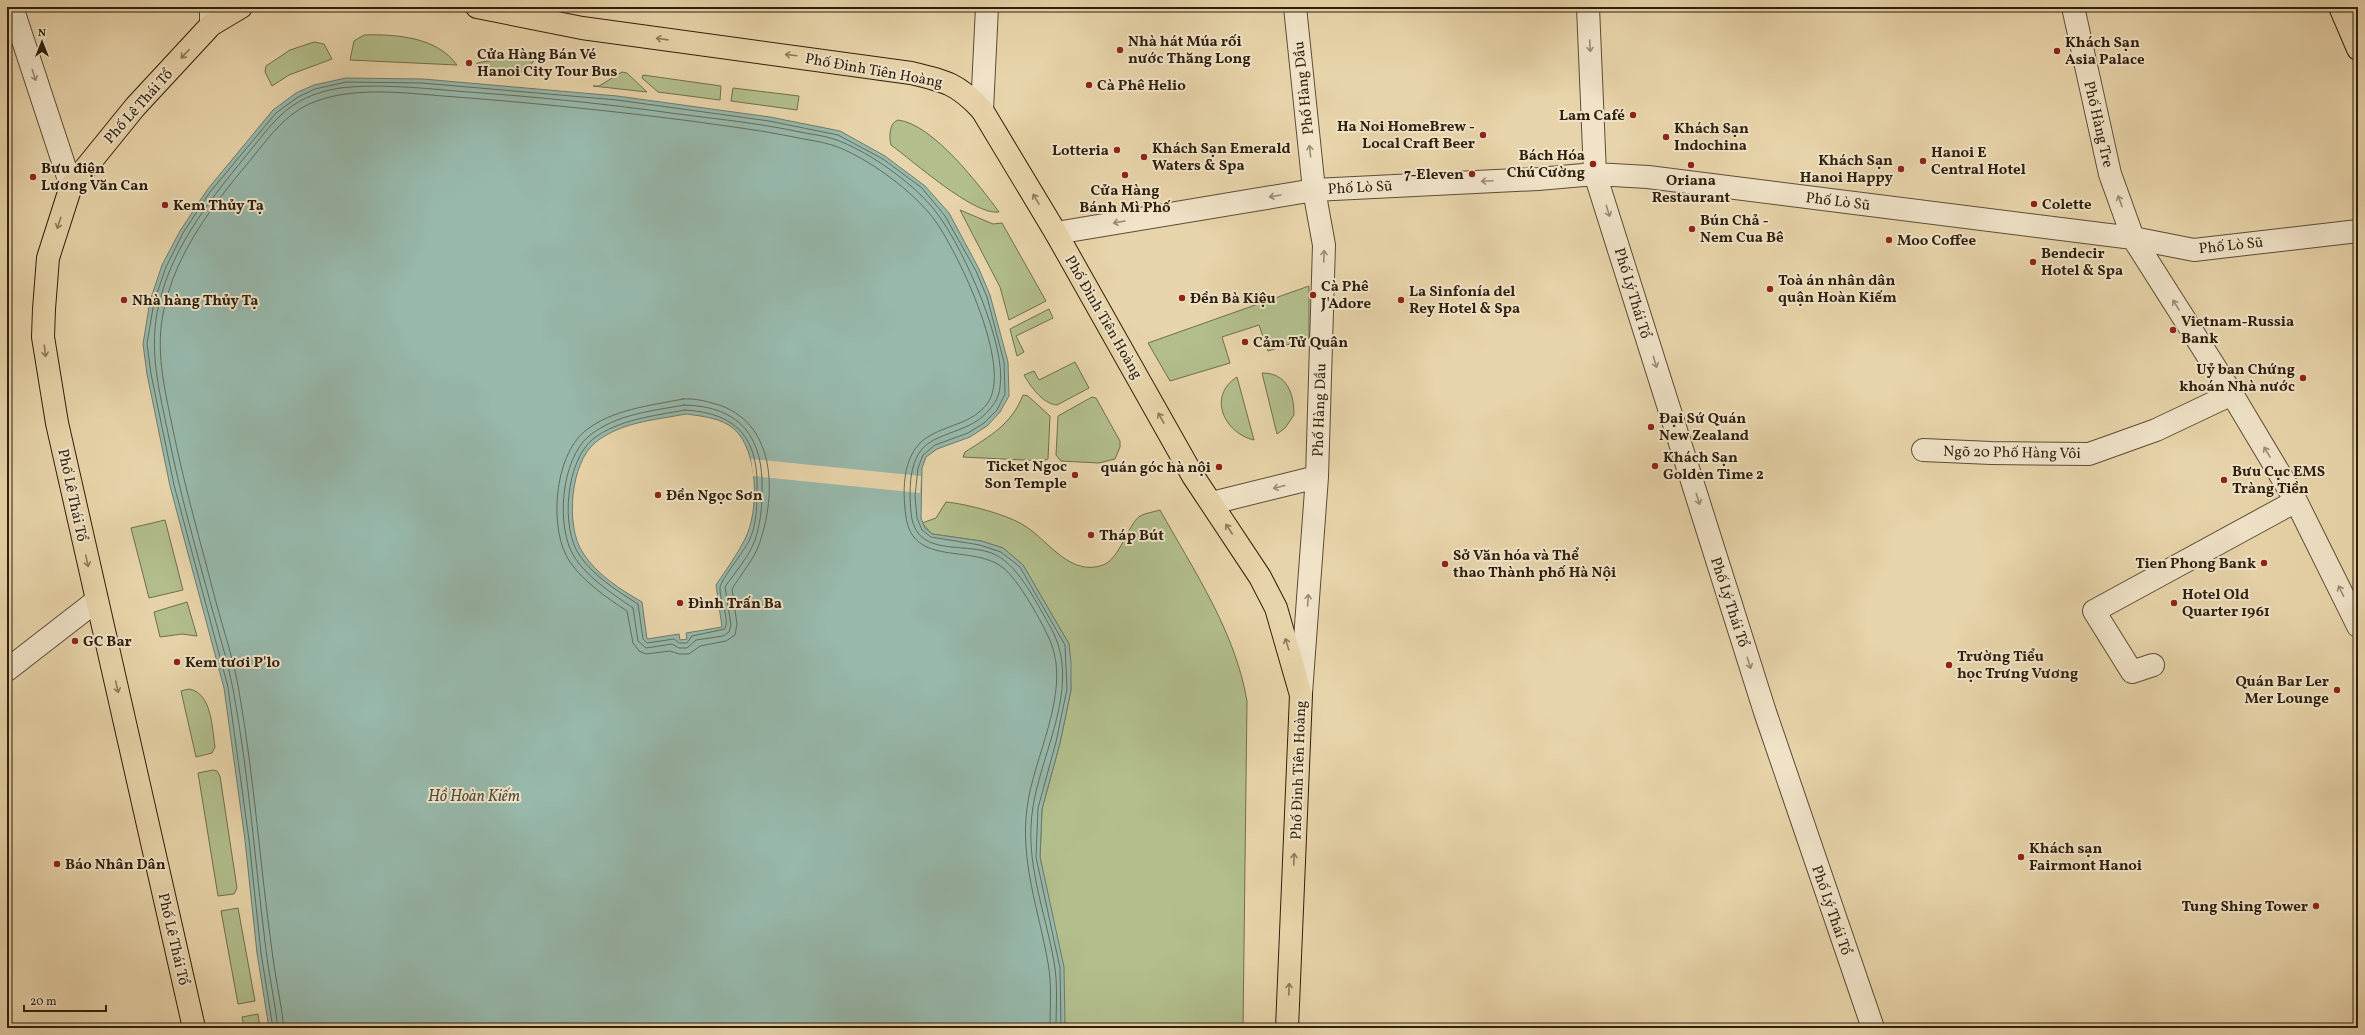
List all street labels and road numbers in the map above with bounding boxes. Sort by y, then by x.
street label: Phố Hàng Dầu [1289,40,1320,136]
street label: Phố Đinh Tiên Hoàng [803,49,945,94]
street label: Phố Lê Thái Tổ [100,65,178,149]
street label: Phố Hàng Tre [2077,79,2118,170]
street label: Phố Lò Sũ [1327,176,1393,201]
street label: Phố Lò Sũ [1804,188,1871,217]
street label: Phố Lò Sũ [2198,233,2264,260]
street label: Phố Lý Thái Tổ [1608,245,1655,341]
street label: Phố Đinh Tiên Hoàng [1059,252,1147,384]
street label: Phố Hàng Dầu [1308,363,1333,457]
street label: Ngõ 20 Phố Hàng Vôi [1943,442,2081,465]
street label: Phố Lê Thái Tổ [51,447,92,544]
street label: Phố Lý Thái Tổ [1704,555,1753,650]
street label: Phố Đinh Tiên Hoàng [1287,700,1312,840]
street label: Phố Lý Thái Tổ [1805,863,1856,958]
street label: Phố Lê Thái Tổ [152,891,193,988]

